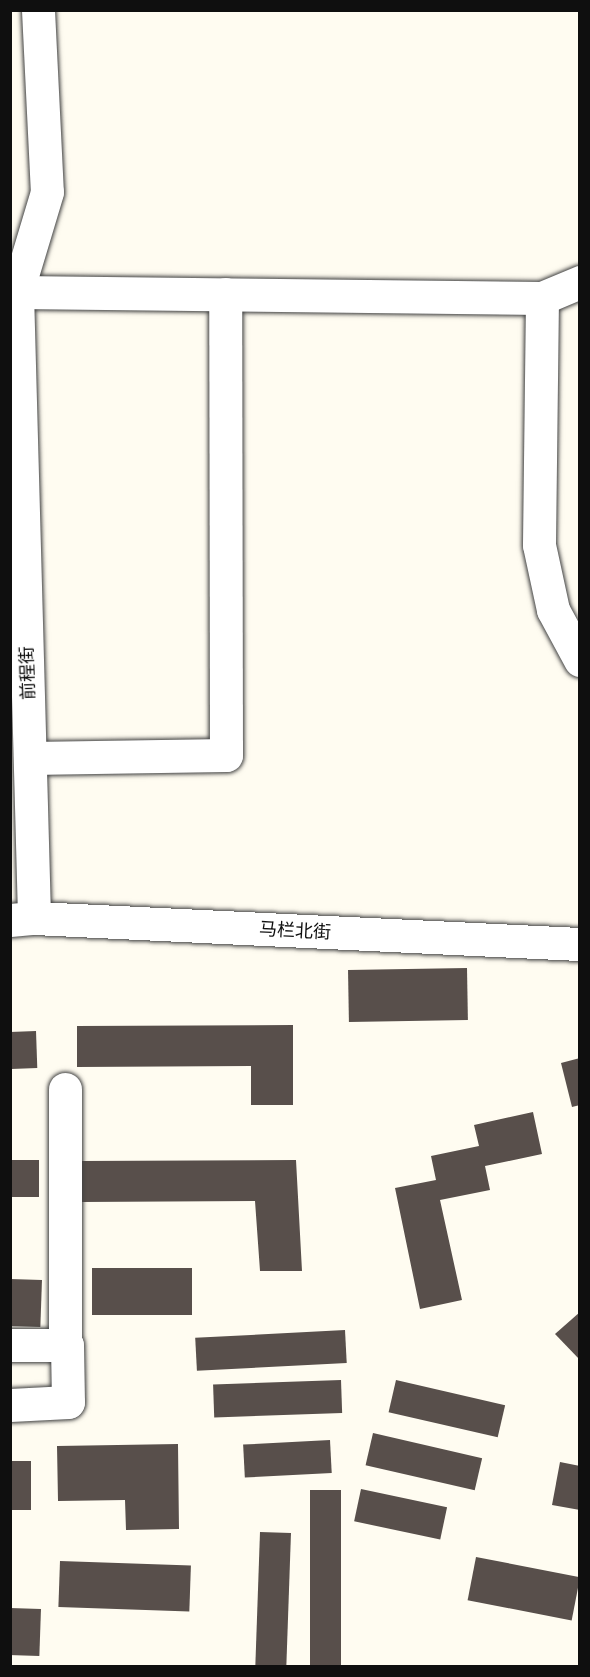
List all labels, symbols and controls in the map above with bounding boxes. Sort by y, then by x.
street label: 前程街 [15,646,39,700]
street label: 马栏北街 [258,917,332,943]

